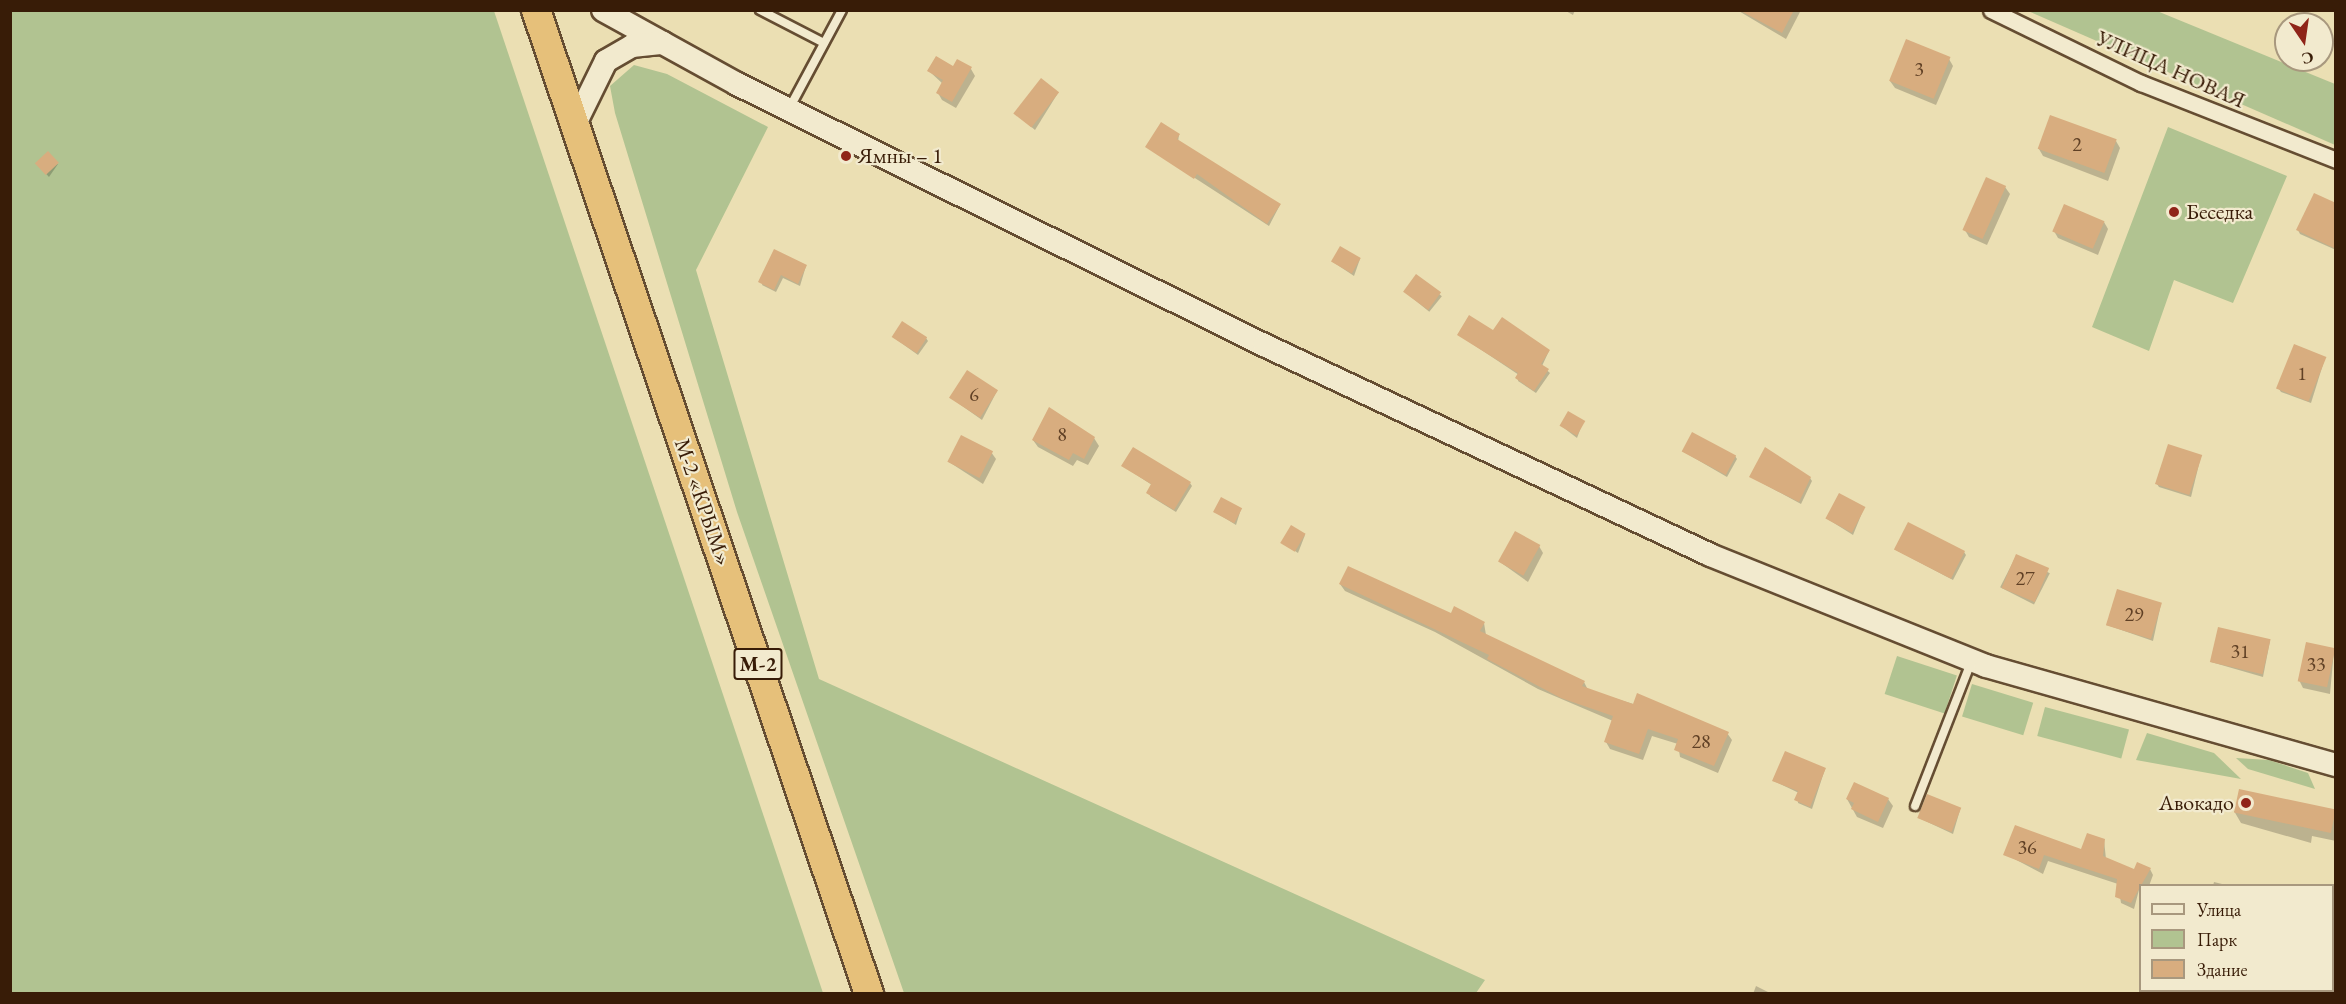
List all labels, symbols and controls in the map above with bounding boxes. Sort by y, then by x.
north arrow [2274,12,2334,72]
street label: УЛИЦА НОВАЯ [2093,24,2249,114]
text: С [2300,47,2316,70]
house number: 3 [1914,57,1924,81]
house number: 2 [2072,132,2082,156]
place label: Ямны – 1 [858,143,943,169]
marker: Ямны – 1 [839,149,853,163]
place label: Беседка [2186,199,2253,225]
marker: Беседка [2167,205,2181,219]
house number: 1 [2297,361,2307,385]
house number: 6 [969,382,979,406]
house number: 8 [1057,422,1067,446]
street label: М-2 «КРЫМ» [669,435,737,569]
house number: 27 [2015,566,2035,590]
house number: 29 [2124,602,2144,626]
house number: 31 [2230,639,2250,663]
road number: М-2 [732,646,783,682]
house number: 33 [2306,652,2326,676]
house number: 28 [1691,729,1711,753]
place label: Авокадо [2159,790,2234,816]
marker: Авокадо [2239,796,2253,810]
house number: 36 [2017,835,2037,859]
legend [2139,884,2334,992]
text: Улица [2197,898,2241,921]
text: Парк [2197,928,2237,951]
text: Здание [2197,958,2247,981]

